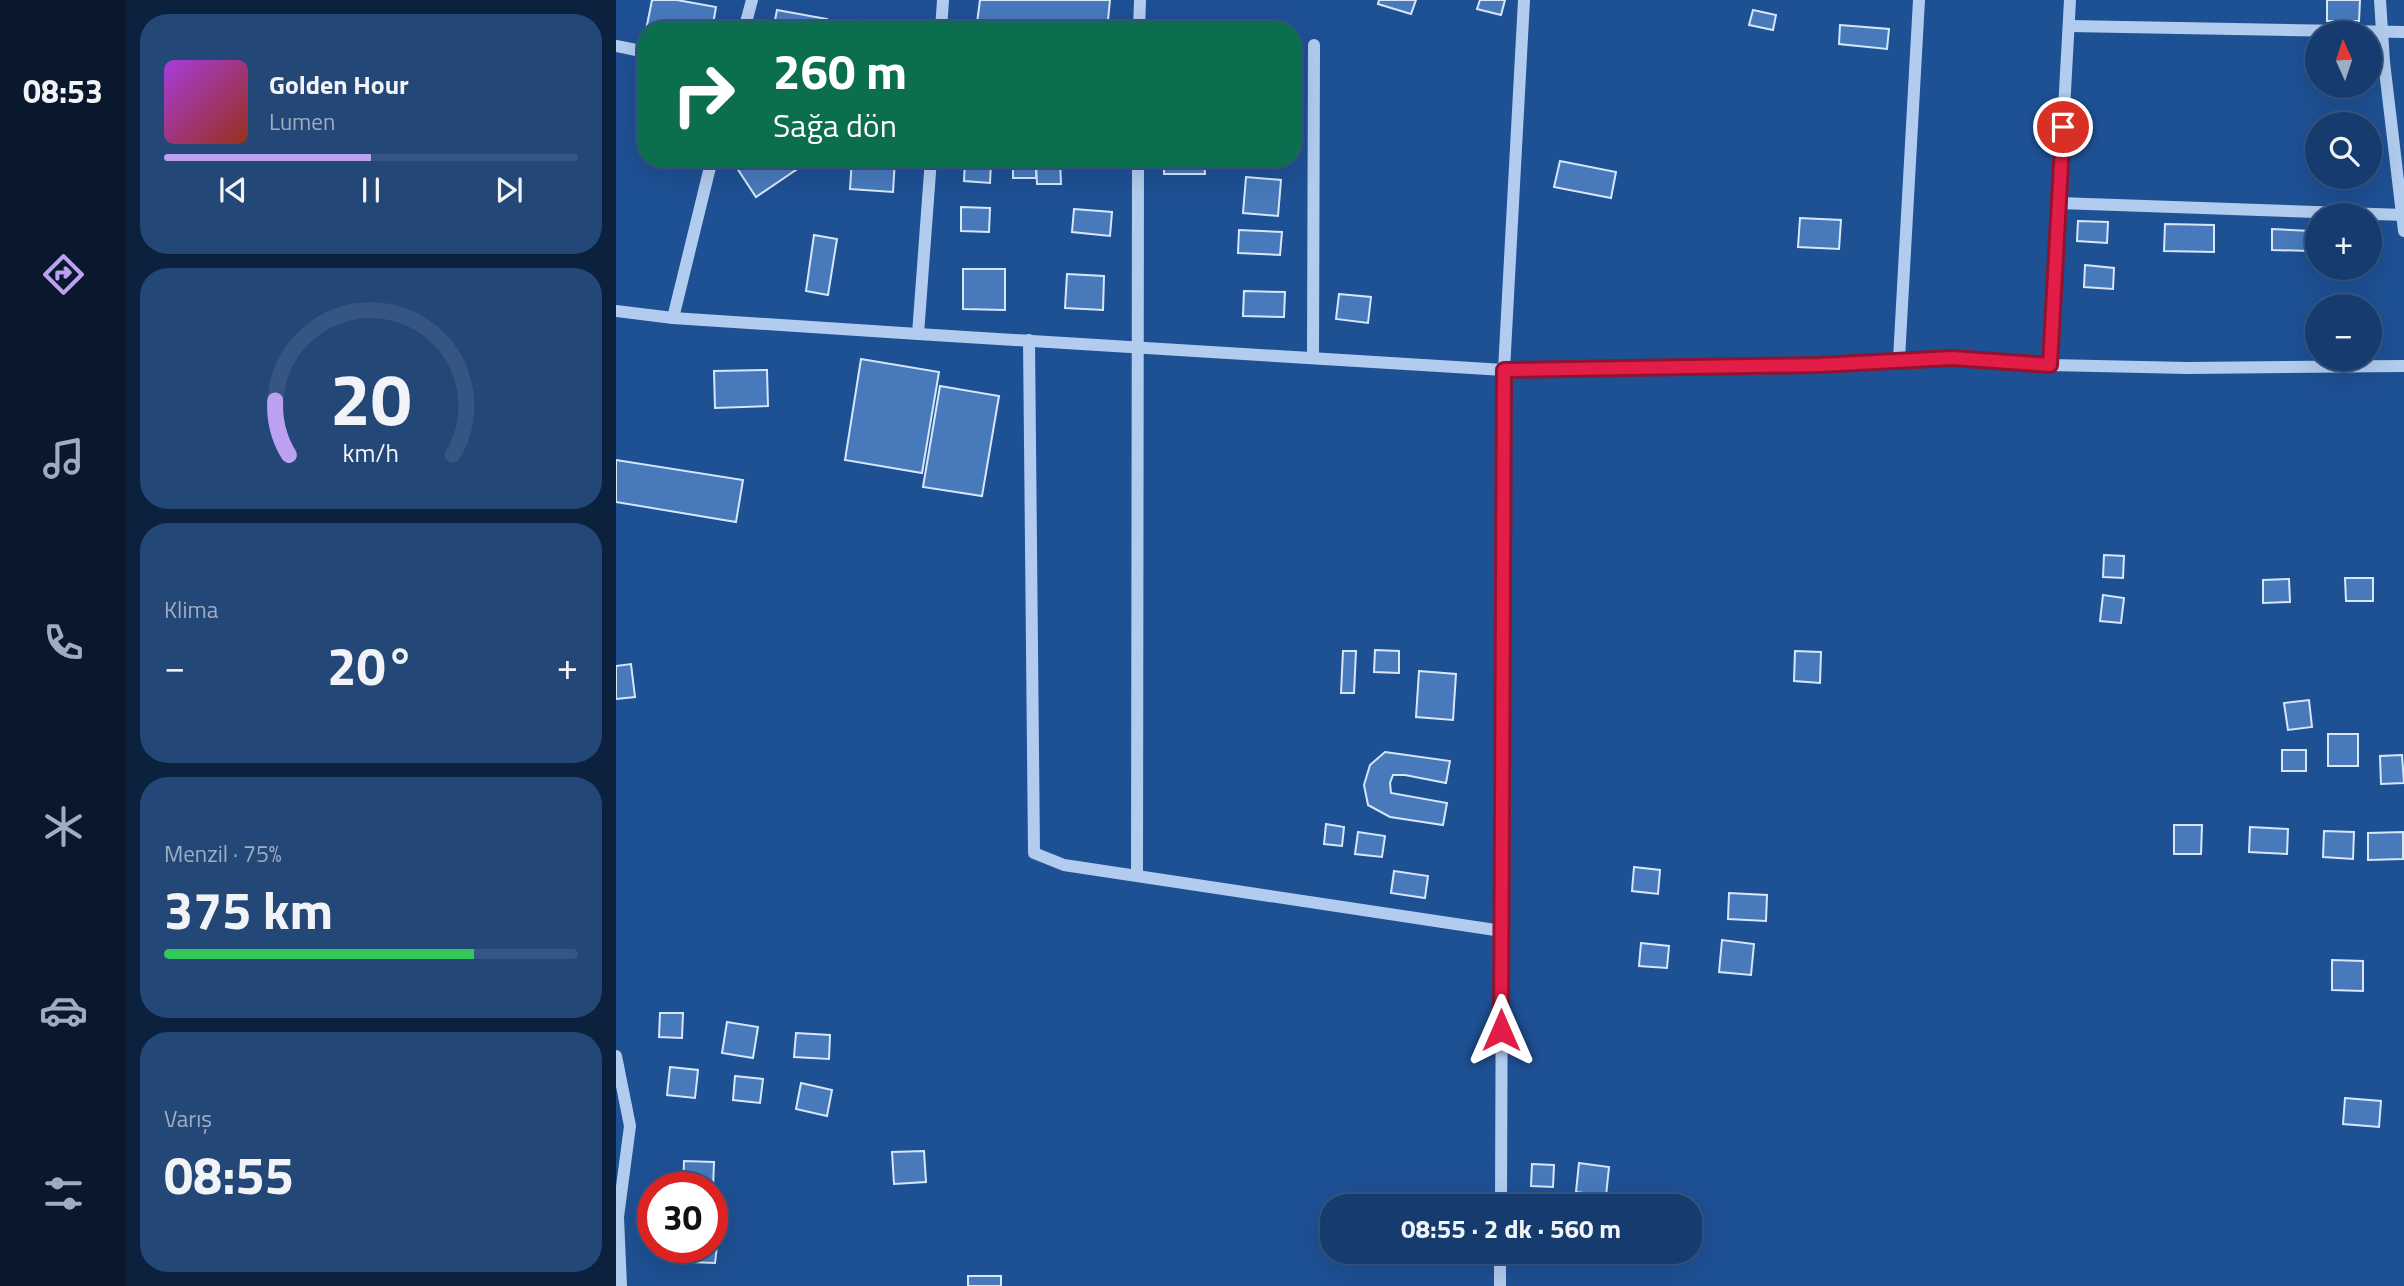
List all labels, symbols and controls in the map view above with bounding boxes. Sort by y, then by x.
north arrow [2305,21,2382,98]
map controls [2305,21,2382,371]
text: 260 m [773,33,907,108]
icon: right [658,49,749,140]
text: Golden Hour [269,65,409,104]
text: 08:53 [23,67,103,115]
pin [2033,97,2093,157]
text: Sağa dön [773,101,897,149]
text: Lumen [269,104,335,139]
icon: arrive [2044,108,2082,146]
button: search [2305,112,2382,189]
icon: previous [214,171,252,209]
icon: pause [352,171,390,209]
icon: next [490,171,528,209]
button: + [2305,203,2382,280]
icon: directions [39,250,88,299]
button: − [2305,294,2382,371]
text: 20 [330,343,412,453]
text: km/h [343,433,399,471]
icon: music [39,434,88,483]
text: Klima [164,592,218,627]
icon: phone [39,618,88,667]
text: 20° [327,626,415,705]
text: − [164,637,185,695]
text: + [557,637,578,695]
icon: climate [39,802,88,851]
text: Menzil · 75% [164,836,282,871]
text: 375 km [164,870,333,949]
icon: car [39,986,88,1035]
position arrow [1464,993,1538,1067]
text: Varış [164,1101,212,1136]
text: 08:55 [164,1135,294,1214]
icon: filters [39,1169,88,1218]
speed limit sign: 30 [637,1172,728,1263]
text: 08:55 · 2 dk · 560 m [1401,1209,1621,1248]

